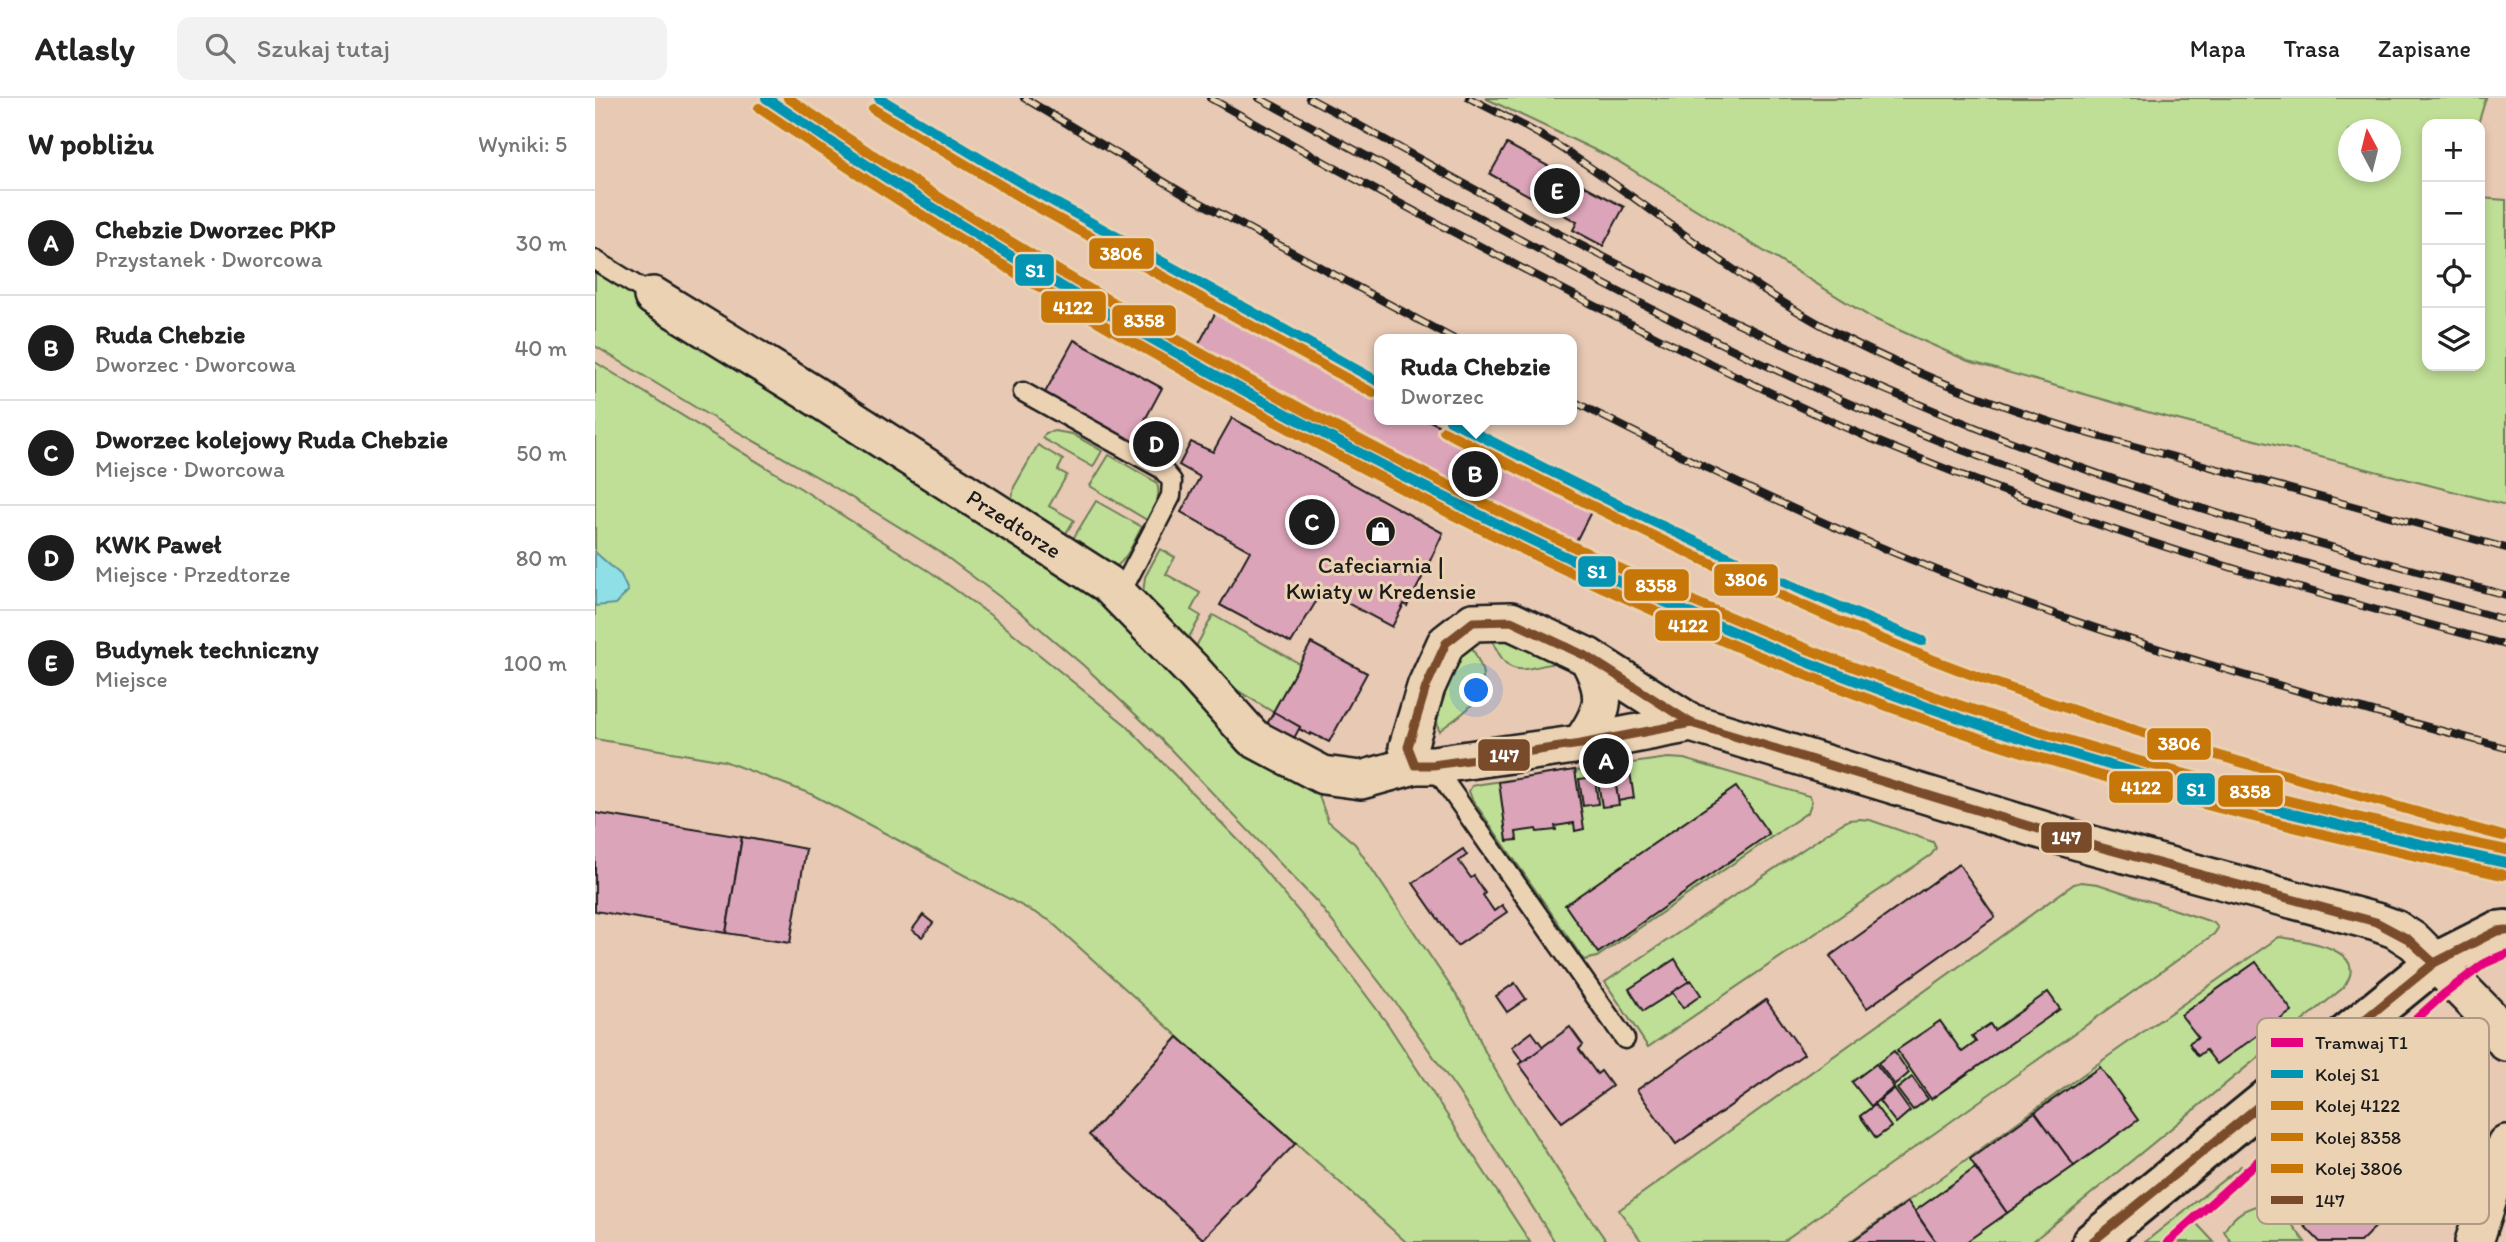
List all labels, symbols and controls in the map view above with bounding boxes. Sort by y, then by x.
search box [177,17,667,80]
text: Atlasly [35,29,135,68]
icon: search [201,29,239,67]
text: Szukaj tutaj [257,32,390,64]
text: Mapa [2190,34,2246,63]
text: Trasa [2284,34,2340,63]
text: Zapisane [2378,34,2471,63]
north arrow [2338,119,2401,182]
map controls [2422,119,2485,371]
button: + [2422,119,2485,182]
text: W pobliżu [28,125,154,162]
text: Wyniki: 5 [478,130,567,158]
pin: E [1534,165,1580,217]
button: − [2422,182,2485,245]
text: Chebzie Dworzec PKP [95,213,336,245]
text: A [44,229,58,257]
text: 30 m [516,229,567,257]
line badge: 3806 [1088,237,1155,270]
text: 3806 [1100,242,1142,265]
text: Przystanek · Dworcowa [95,245,323,273]
button: locate [2422,245,2485,308]
line badge: S1 [1014,253,1055,287]
text: S1 [1025,259,1045,282]
line badge: 4122 [1040,290,1107,324]
text: 4122 [1053,296,1093,319]
line badge: 8358 [1111,304,1177,337]
button: layers [2422,308,2485,371]
text: 8358 [1123,309,1165,332]
text: Ruda Chebzie [95,318,245,350]
text: B [44,334,58,362]
text: 40 m [514,334,567,362]
popup [1374,334,1577,425]
text: Dworzec · Dworcowa [95,350,296,378]
text: Ruda Chebzie [1400,350,1551,382]
text: Dworzec [1400,382,1484,410]
pin: D [1133,418,1179,470]
text: Dworzec kolejowy Ruda Chebzie [95,423,448,455]
text: C [44,439,58,467]
text: 50 m [516,439,567,467]
pin: B [1452,448,1498,500]
text: Miejsce · Dworcowa [95,455,285,483]
street label: Przedtorze [962,483,1067,564]
pin: C [1289,496,1335,548]
shop icon: Cafeciarnia | Kwiaty w Kredensie [1364,514,1398,548]
text: KWK Paweł [95,528,221,560]
text: D [43,544,59,572]
text: 80 m [516,544,567,572]
place label: Cafeciarnia | Kwiaty w Kredensie [1286,551,1476,605]
line badge: S1 [1577,555,1617,588]
text: Miejsce · Przedtorze [95,560,291,588]
text: S1 [1587,560,1607,583]
line badge: 3806 [1713,563,1779,597]
line badge: 8358 [1623,568,1690,602]
text: 3806 [1725,568,1767,591]
text: 8358 [1635,574,1677,597]
line badge: 4122 [1654,609,1721,642]
text: 4122 [1668,614,1708,637]
text: Budynek techniczny [95,633,318,665]
text: E [45,649,57,677]
text: 100 m [503,649,567,677]
text: Miejsce [95,665,168,693]
your location [1459,673,1493,707]
line badge: 3806 [2146,727,2212,761]
text: 3806 [2158,732,2200,755]
pin: A [1583,735,1629,787]
line badge: 147 [1477,738,1531,772]
text: 147 [1489,744,1519,767]
line badge: 4122 [2108,770,2174,804]
line badge: S1 [2176,772,2216,806]
line badge: 8358 [2217,774,2284,808]
text: 4122 [2121,776,2161,799]
text: S1 [2186,778,2206,801]
text: 8358 [2229,780,2271,803]
line badge: 147 [2040,821,2093,854]
text: 147 [2051,826,2081,849]
legend [2257,1018,2489,1224]
text: Tramwaj T1 [2315,1031,2408,1054]
text: Kolej S1 [2315,1063,2380,1086]
text: Kolej 4122 [2315,1094,2400,1117]
text: Kolej 8358 [2315,1126,2401,1149]
text: Kolej 3806 [2315,1157,2403,1180]
text: 147 [2315,1189,2345,1212]

